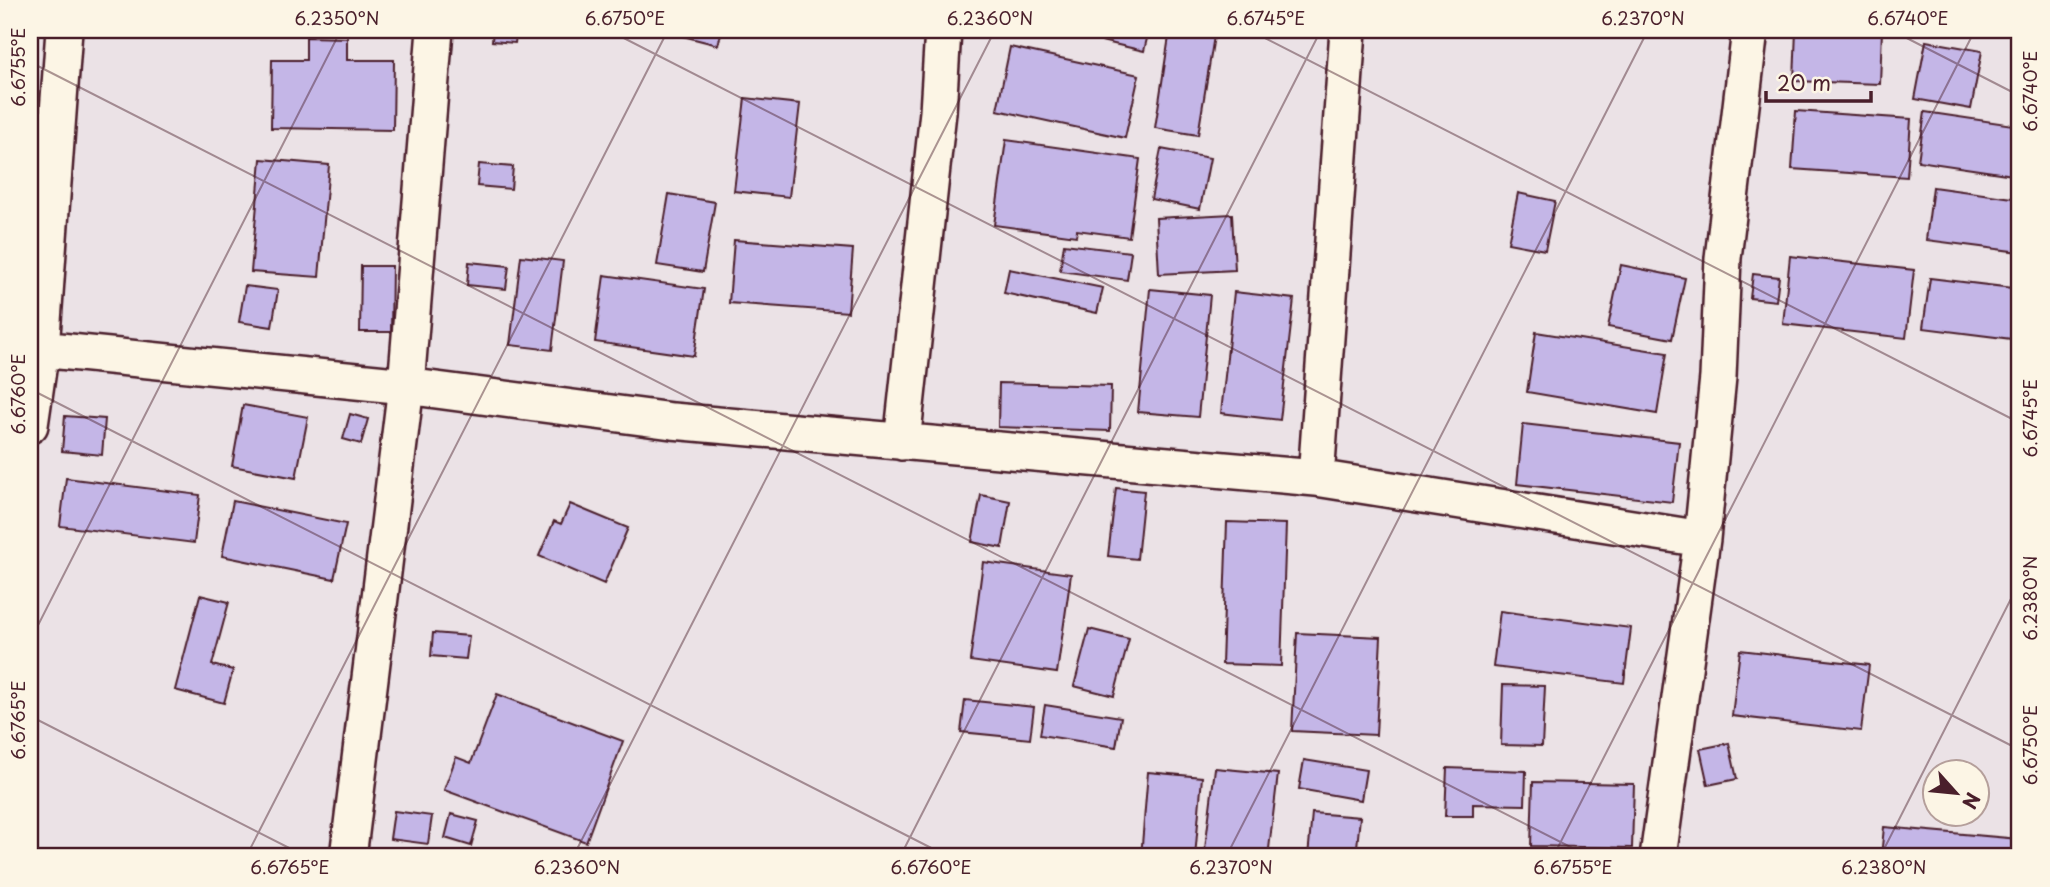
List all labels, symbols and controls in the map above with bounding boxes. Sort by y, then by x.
text: 6.2350°N [294,4,380,31]
text: 6.6750°E [585,4,665,31]
text: 6.2360°N [947,4,1033,31]
text: 6.6745°E [1227,4,1305,31]
text: 6.2370°N [1601,4,1685,31]
text: 6.6740°E [1867,4,1949,31]
text: 6.6755°E [4,27,31,107]
text: 6.6740°E [2016,50,2043,132]
scale bar [1766,60,1871,104]
text: 20 m [1777,66,1831,98]
text: 6.6760°E [4,353,31,435]
text: 6.6745°E [2016,379,2043,457]
text: 6.2380°N [2016,555,2043,641]
text: 6.6765°E [4,680,31,760]
text: 6.6750°E [2016,705,2043,785]
north arrow [1920,758,1990,828]
text: N [1956,788,1988,814]
text: 6.6765°E [250,853,330,880]
text: 6.2360°N [534,853,620,880]
text: 6.6760°E [890,853,972,880]
text: 6.2370°N [1189,853,1273,880]
text: 6.6755°E [1533,853,1613,880]
text: 6.2380°N [1841,853,1927,880]

